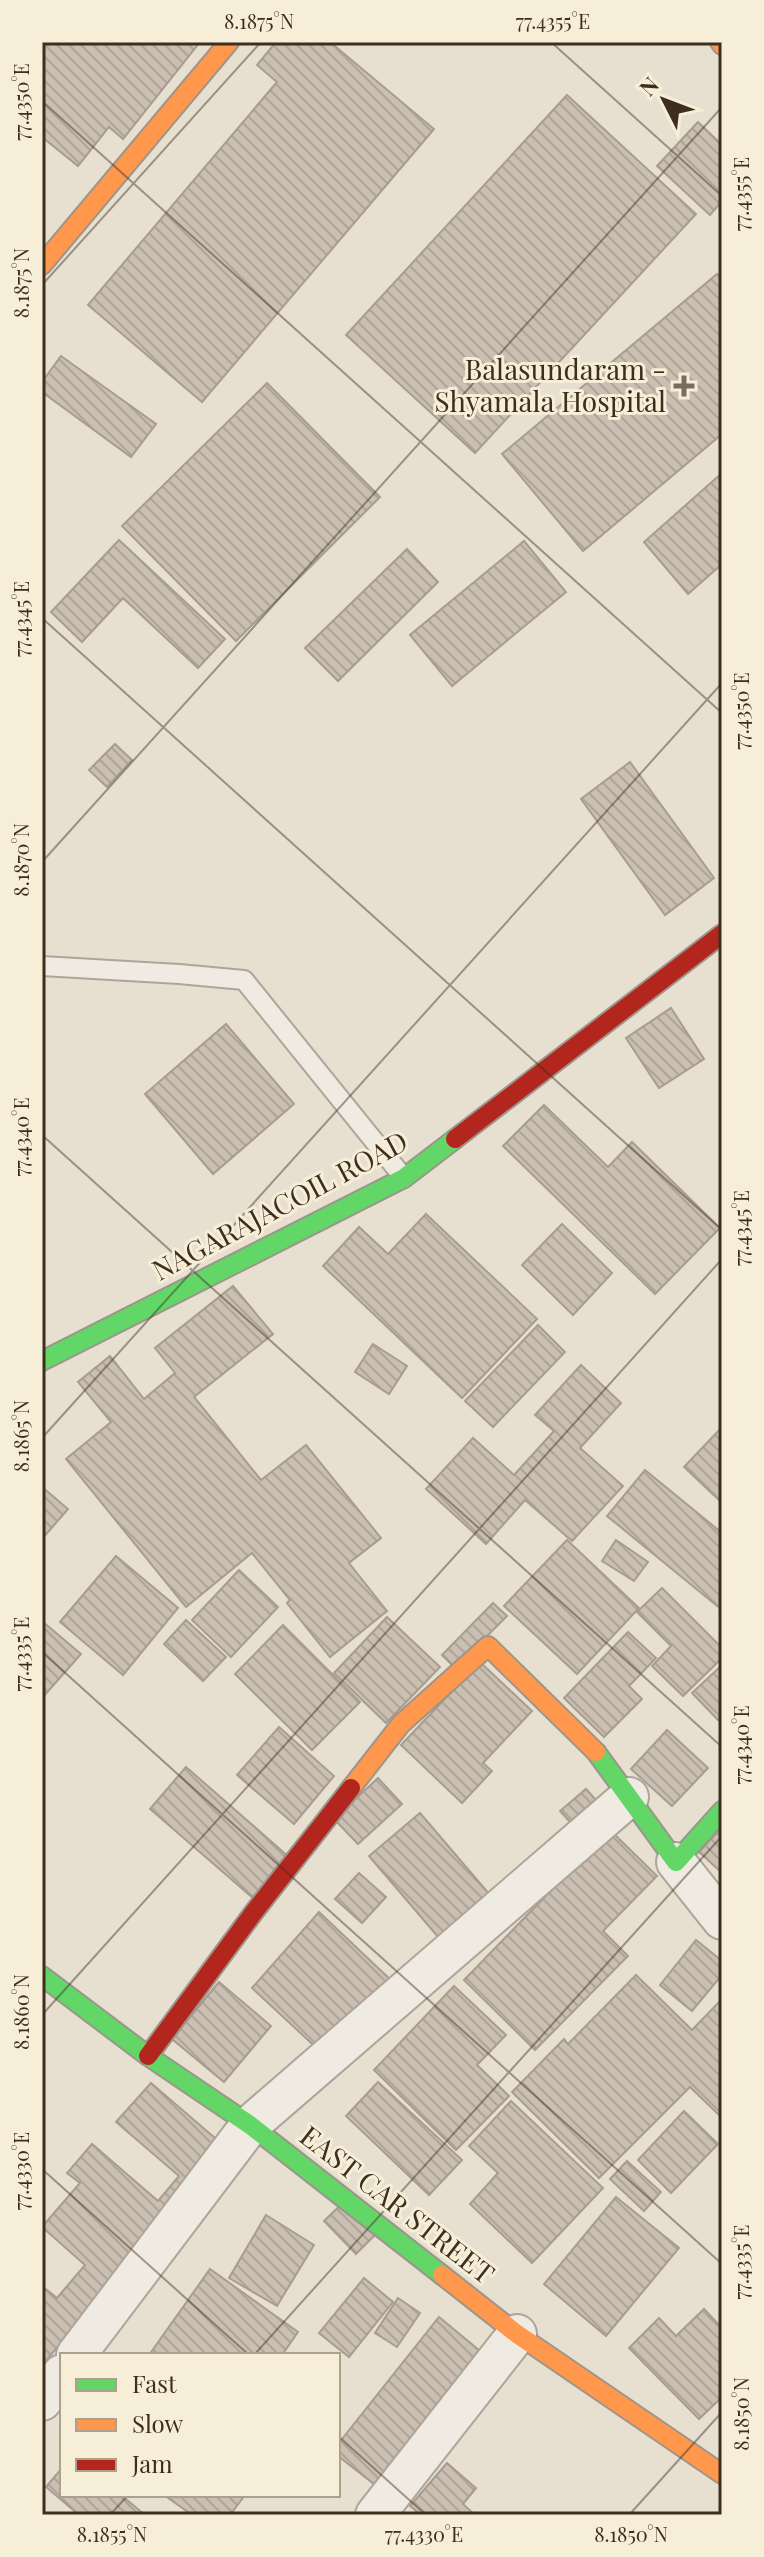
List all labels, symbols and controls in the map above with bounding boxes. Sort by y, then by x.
text: 8.1875°N [224,7,294,34]
text: 77.4355°E [516,7,590,34]
north arrow [624,60,704,140]
text: 77.4350°E [7,63,34,141]
text: N [632,70,665,102]
text: 77.4355°E [727,157,754,231]
text: 8.1875°N [7,248,34,318]
place label: Balasundaram - Shyamala Hospital [434,350,666,419]
marker: Balasundaram - Shyamala Hospital [673,375,695,397]
text: 77.4345°E [7,581,34,657]
text: 77.4350°E [727,672,754,750]
text: 8.1870°N [7,823,34,897]
text: 77.4340°E [7,1097,34,1177]
street label: NAGARAJACOIL ROAD [145,1122,413,1288]
text: 77.4345°E [727,1190,754,1266]
text: 8.1865°N [7,1400,34,1472]
text: 77.4335°E [7,1616,34,1692]
text: 77.4340°E [727,1705,754,1785]
text: 8.1860°N [7,1974,34,2050]
street label: EAST CAR STREET [293,2116,503,2291]
text: 77.4330°E [7,2132,34,2210]
text: 77.4335°E [727,2224,754,2300]
legend [60,2353,340,2497]
text: Fast [132,2367,177,2399]
text: 8.1850°N [727,2377,754,2451]
text: Slow [132,2407,184,2439]
text: Jam [131,2447,173,2479]
text: 8.1855°N [77,2520,147,2547]
text: 77.4330°E [385,2520,463,2547]
text: 8.1850°N [594,2520,668,2547]

